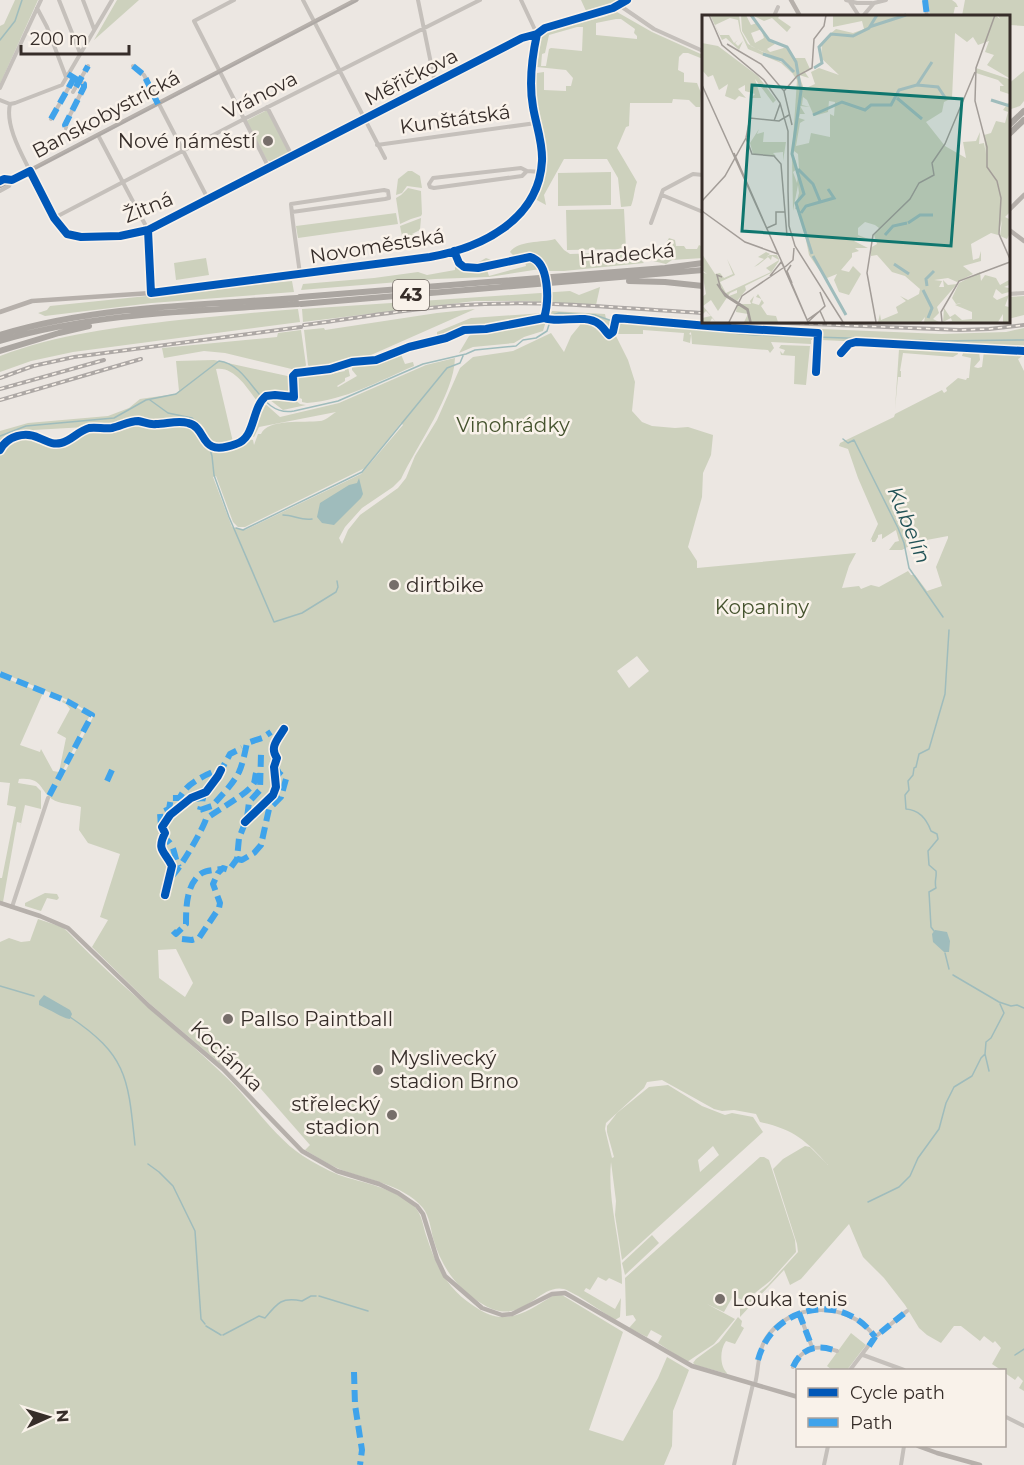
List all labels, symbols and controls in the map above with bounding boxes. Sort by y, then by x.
inset map [702,15,1009,322]
scale bar [21,18,129,56]
text: 200 m [30,28,88,50]
street label: Měřičkova [360,43,462,111]
street label: Banskobystrická [28,65,184,163]
street label: Vránova [219,66,301,124]
street label: Kunštátská [398,99,512,139]
place label: Nové náměstí [118,129,258,153]
marker: Nové náměstí [261,134,275,148]
street label: Žitná [120,186,176,228]
street label: Novoměstská [308,224,446,268]
street label: Hradecká [578,238,676,270]
road number: 43 [393,280,429,310]
park label: Vinohrádky [456,413,570,437]
water label: Kubelín [883,483,936,567]
place label: dirtbike [406,573,484,597]
marker: dirtbike [387,578,401,592]
park label: Kopaniny [715,595,809,619]
place label: Pallso Paintball [240,1007,393,1031]
marker: Pallso Paintball [221,1012,235,1026]
street label: Kociánka [186,1016,268,1096]
place label: Myslivecký stadion Brno [390,1046,519,1093]
marker: Myslivecký stadion Brno [371,1063,385,1077]
place label: střelecký stadion [291,1092,380,1139]
marker: střelecký stadion [385,1108,399,1122]
place label: Louka tenis [732,1287,847,1311]
marker: Louka tenis [713,1292,727,1306]
legend [796,1369,1006,1447]
text: Cycle path [850,1382,945,1404]
north arrow [18,1387,78,1447]
text: N [53,1409,72,1423]
text: Path [850,1412,893,1434]

